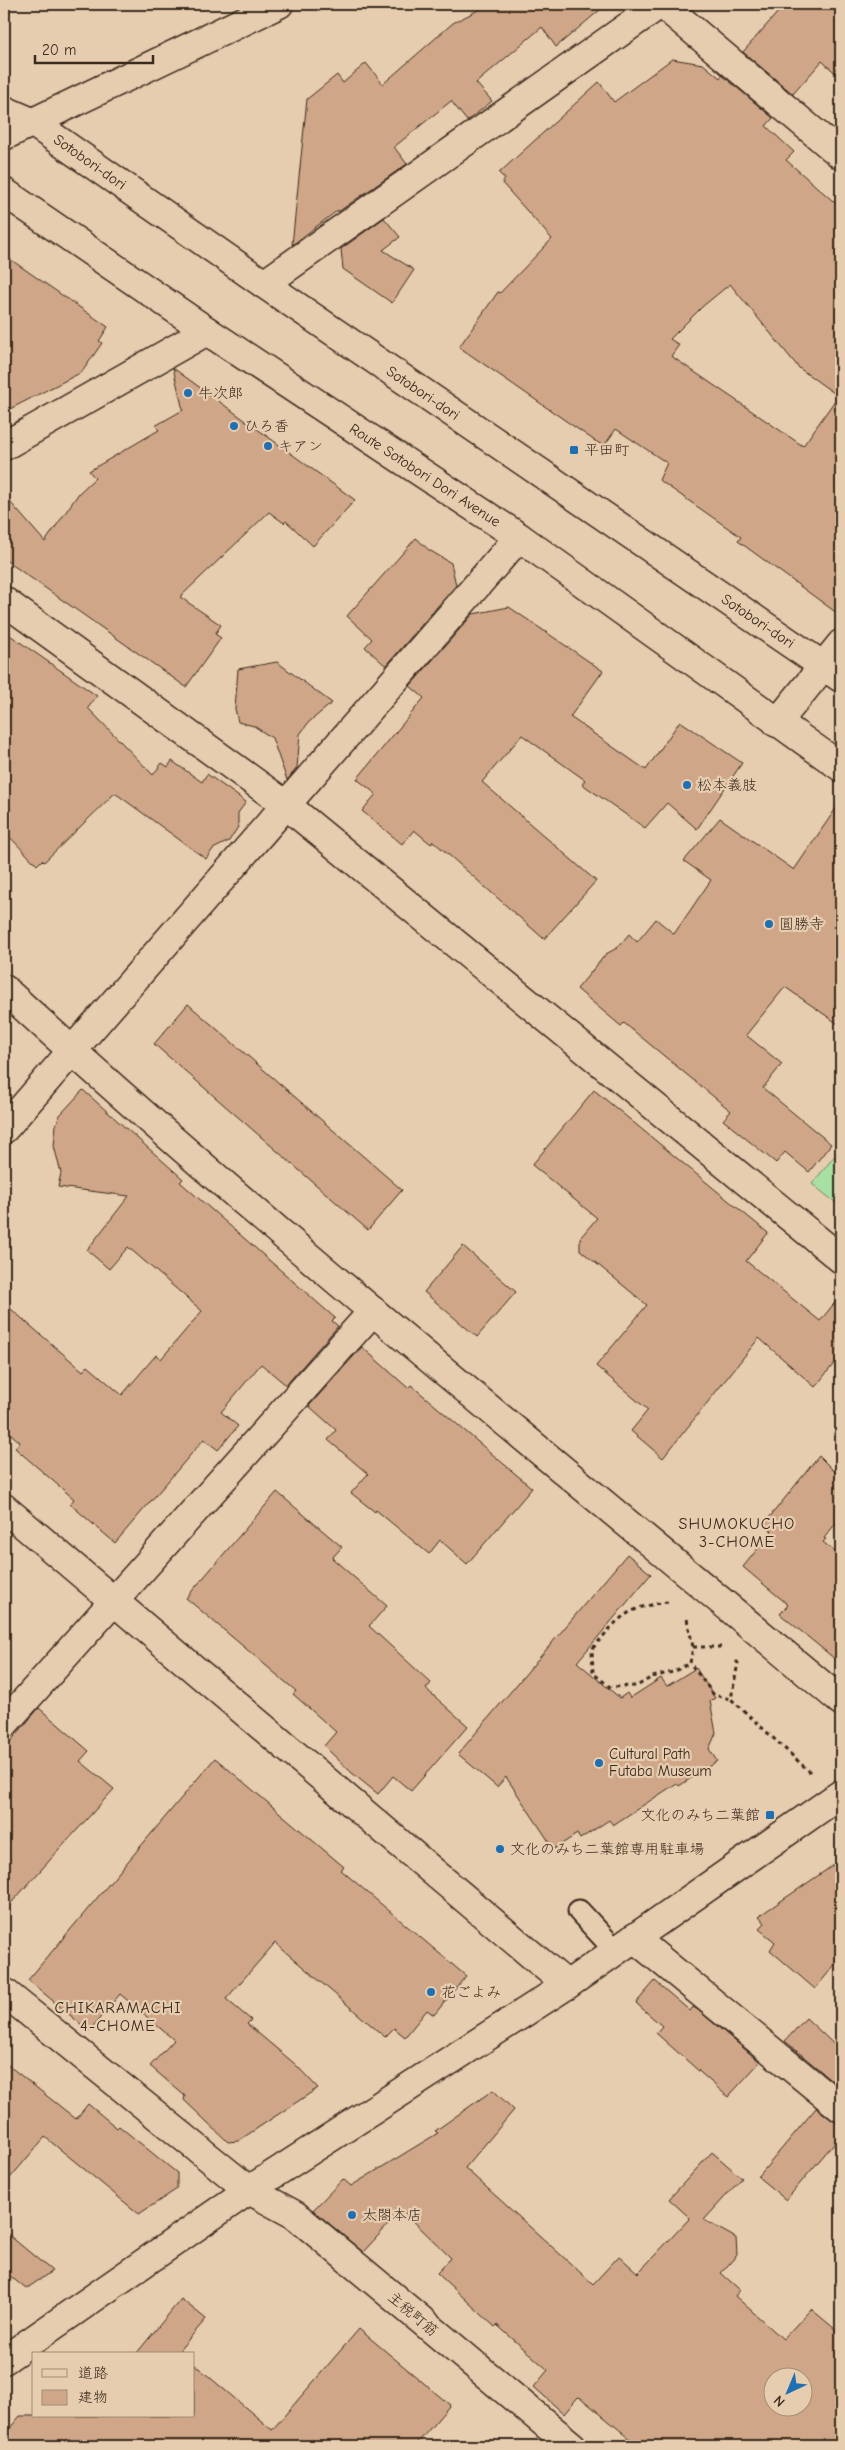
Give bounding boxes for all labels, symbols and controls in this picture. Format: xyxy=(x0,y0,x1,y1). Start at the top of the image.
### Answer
scale bar xyxy=(35,32,152,64)
text: 20 m xyxy=(42,41,76,59)
street label: Sotobori-dori xyxy=(50,130,130,194)
street label: Sotobori-dori xyxy=(383,362,463,424)
place label: 牛次郎 xyxy=(198,384,243,402)
marker: 牛次郎 xyxy=(182,387,194,399)
place label: ひろ香 xyxy=(244,417,289,435)
street label: Route Sotobori Dori Avenue xyxy=(346,419,504,531)
marker: ひろ香 xyxy=(228,420,240,432)
place label: キアン xyxy=(278,437,323,455)
marker: キアン xyxy=(262,440,274,452)
place label: 平田町 xyxy=(584,441,630,459)
marker: 平田町 xyxy=(568,444,580,456)
street label: Sotobori-dori xyxy=(718,590,798,652)
place label: 松本義肢 xyxy=(697,776,757,794)
marker: 松本義肢 xyxy=(681,779,693,791)
place label: 圓勝寺 xyxy=(779,915,824,933)
marker: 圓勝寺 xyxy=(763,918,775,930)
district label: SHUMOKUCHO 3-CHOME xyxy=(679,1515,795,1551)
place label: Cultural Path Futaba Museum xyxy=(609,1745,712,1780)
marker: Cultural Path Futaba Museum xyxy=(593,1757,605,1769)
place label: 文化のみち二葉館 xyxy=(641,1806,760,1824)
marker: 文化のみち二葉館 xyxy=(764,1809,776,1821)
place label: 文化のみち二葉館専用駐車場 xyxy=(510,1840,704,1858)
marker: 文化のみち二葉館専用駐車場 xyxy=(494,1843,506,1855)
place label: 花ごよみ xyxy=(441,1983,501,2001)
marker: 花ごよみ xyxy=(425,1986,437,1998)
district label: CHIKARAMACHI 4-CHOME xyxy=(54,1999,182,2035)
place label: 太閤本店 xyxy=(362,2206,422,2224)
marker: 太閤本店 xyxy=(346,2209,358,2221)
street label: 主税町筋 xyxy=(384,2288,442,2340)
legend xyxy=(32,2352,195,2418)
text: 道路 xyxy=(78,2364,108,2382)
north arrow xyxy=(762,2368,812,2418)
text: 建物 xyxy=(78,2388,108,2406)
text: N xyxy=(770,2392,789,2410)

